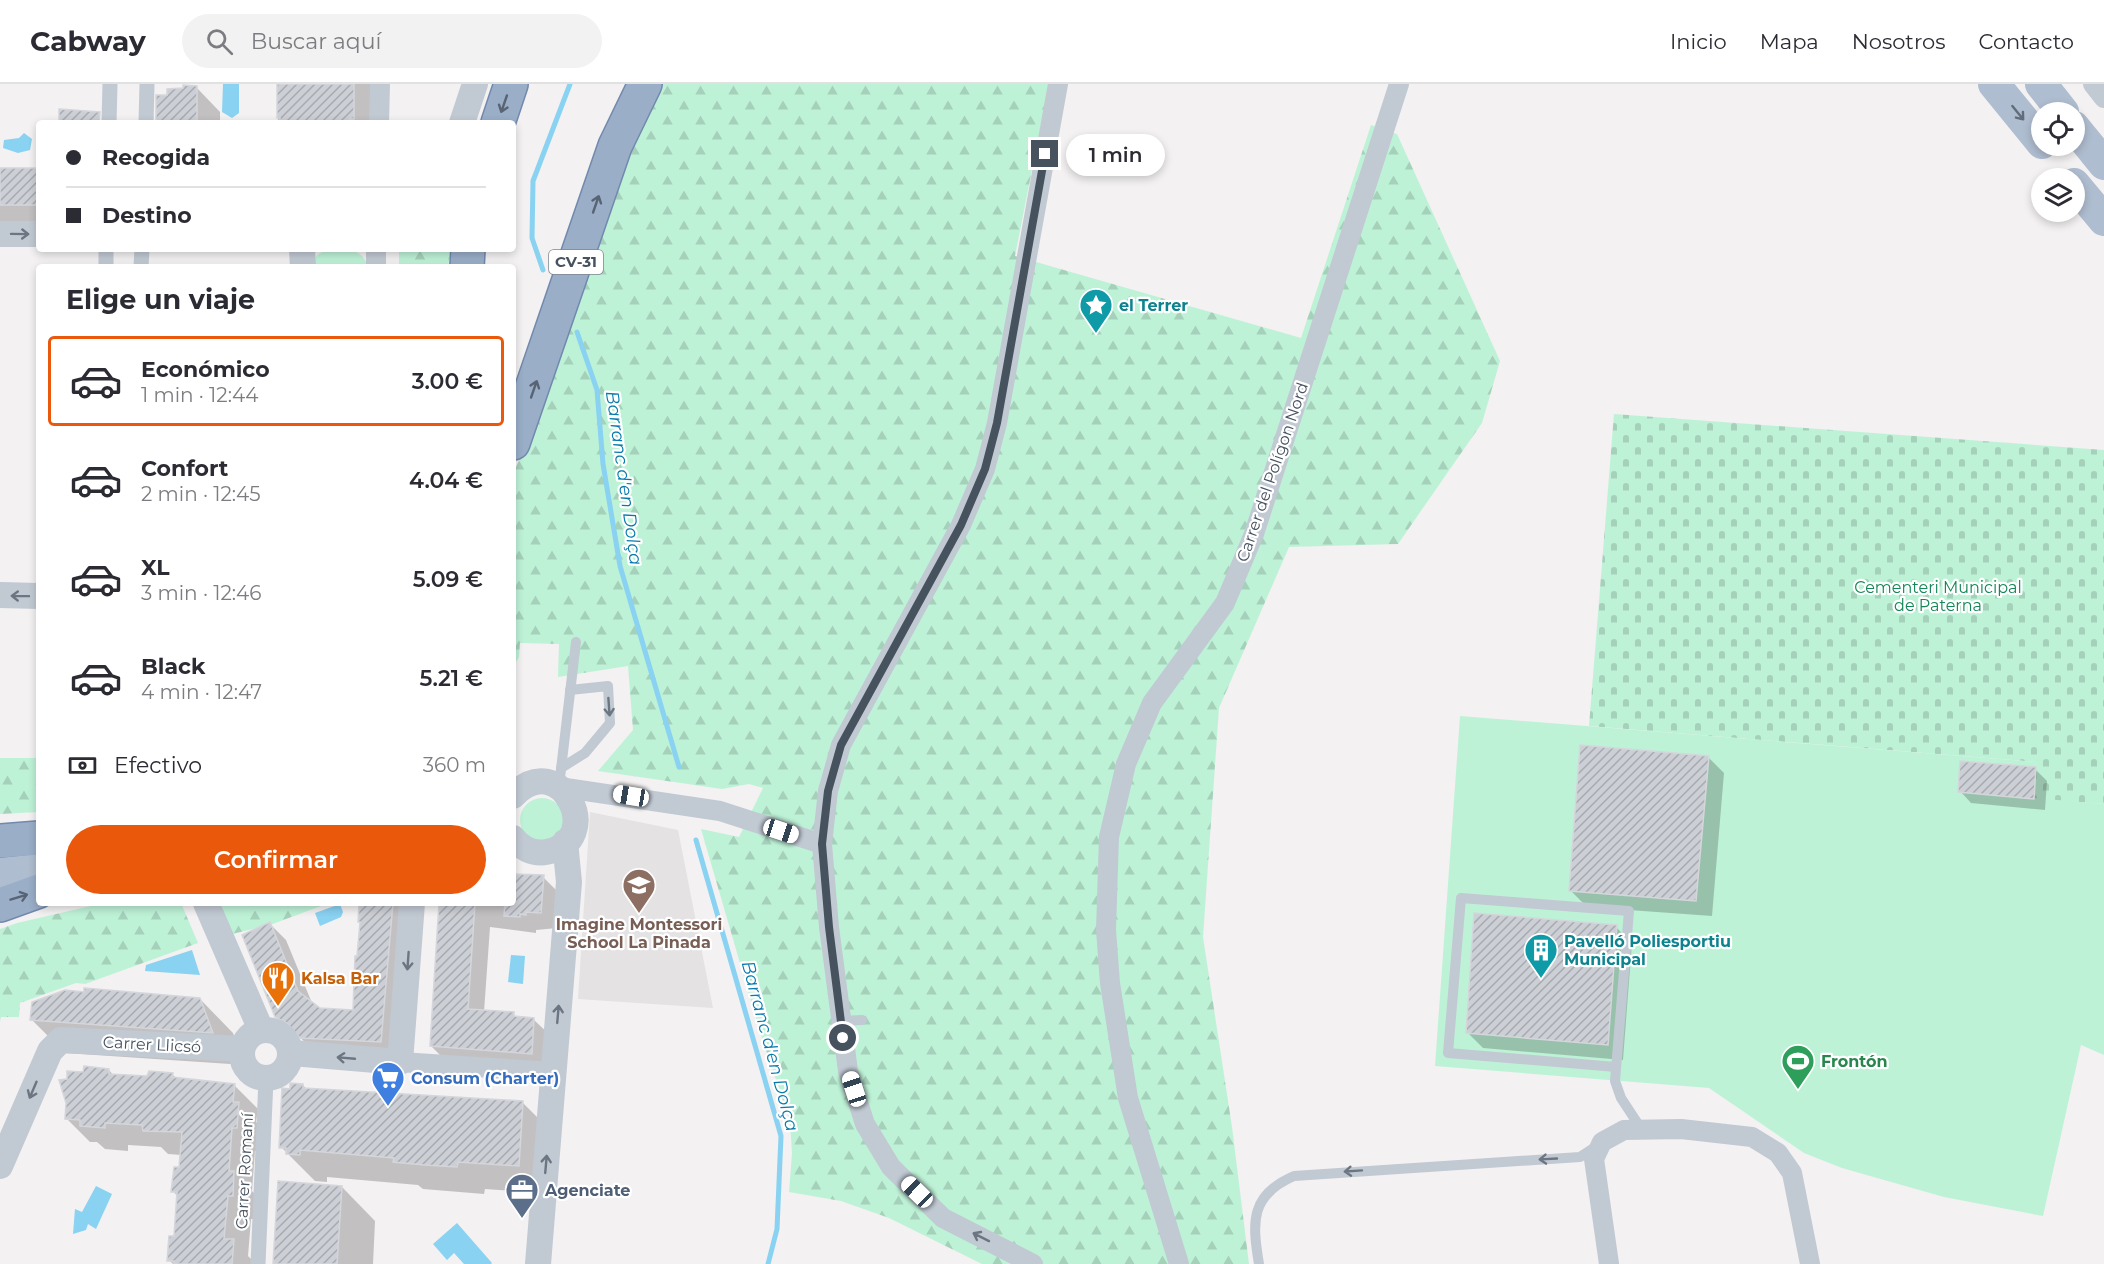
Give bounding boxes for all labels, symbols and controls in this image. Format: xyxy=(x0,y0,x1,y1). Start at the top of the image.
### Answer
search box xyxy=(182,14,602,68)
text: Cabway xyxy=(30,24,146,58)
icon: search xyxy=(203,25,236,58)
text: Buscar aquí xyxy=(251,28,381,55)
text: Inicio xyxy=(1670,29,1727,54)
text: Mapa xyxy=(1760,29,1819,54)
text: Nosotros xyxy=(1852,29,1945,54)
text: Contacto xyxy=(1978,29,2074,54)
one-way arrow xyxy=(498,94,509,113)
map controls xyxy=(2031,102,2085,222)
button: locate xyxy=(2031,102,2085,156)
one-way arrow xyxy=(2011,105,2024,121)
callout: 1 min xyxy=(1066,133,1165,175)
route end xyxy=(1031,140,1058,167)
text: 1 min xyxy=(1089,143,1142,167)
text: Recogida xyxy=(102,144,210,171)
button: layers xyxy=(2031,168,2085,222)
one-way arrow xyxy=(591,195,602,214)
text: Destino xyxy=(102,202,192,229)
one-way arrow xyxy=(9,228,29,240)
road number: CV-31 xyxy=(549,250,603,274)
text: Elige un viaje xyxy=(66,283,255,316)
place icon: el Terrer xyxy=(1078,287,1114,334)
place label: el Terrer xyxy=(1119,296,1188,315)
icon: car xyxy=(69,354,123,408)
text: Económico xyxy=(141,356,270,383)
text: 3.00 € xyxy=(412,368,483,395)
one-way arrow xyxy=(529,380,540,399)
street label: Carrer del Polígon Nord xyxy=(1233,380,1312,564)
text: 1 min · 12:44 xyxy=(141,383,258,407)
water label: Barranc d'en Dolça xyxy=(601,389,647,567)
icon: car xyxy=(69,453,123,507)
text: Confort xyxy=(141,455,228,482)
text: 4.04 € xyxy=(409,467,483,494)
text: 2 min · 12:45 xyxy=(141,482,261,506)
icon: car xyxy=(69,552,123,606)
text: XL xyxy=(141,554,170,581)
text: 5.09 € xyxy=(413,566,483,593)
park label: Cementeri Municipal de Paterna xyxy=(1854,578,2022,615)
text: 3 min · 12:46 xyxy=(141,581,261,605)
one-way arrow xyxy=(10,590,30,601)
icon: car xyxy=(69,651,123,705)
text: Black xyxy=(141,653,205,680)
text: 5.21 € xyxy=(420,665,483,692)
text: 4 min · 12:47 xyxy=(141,680,262,704)
one-way arrow xyxy=(604,697,615,717)
icon: cash xyxy=(66,749,99,782)
text: Efectivo xyxy=(114,752,202,779)
text: 360 m xyxy=(423,753,486,777)
car xyxy=(612,784,650,808)
car xyxy=(761,817,801,845)
button: Confirmar xyxy=(66,825,486,894)
school or university icon: Imagine Montessori School La Pinada xyxy=(621,867,657,914)
one-way arrow xyxy=(9,891,28,902)
place label: Imagine Montessori School La Pinada xyxy=(556,915,722,952)
building icon: Pavelló Poliesportiu Municipal xyxy=(1523,932,1559,979)
place label: Pavelló Poliesportiu Municipal xyxy=(1564,932,1731,969)
one-way arrow xyxy=(402,951,413,971)
water label: Barranc d'en Dolça xyxy=(737,958,803,1134)
restaurant icon: Kalsa Bar xyxy=(260,960,296,1007)
place label: Kalsa Bar xyxy=(301,969,379,988)
one-way arrow xyxy=(553,1004,564,1024)
route start xyxy=(829,1024,856,1051)
street label: Carrer Llicsó xyxy=(102,1032,202,1057)
sports icon: Frontón xyxy=(1780,1043,1816,1090)
one-way arrow xyxy=(337,1052,356,1063)
place label: Frontón xyxy=(1821,1052,1888,1071)
supermarket icon: Consum (Charter) xyxy=(370,1060,406,1107)
place label: Consum (Charter) xyxy=(411,1069,559,1088)
car xyxy=(840,1069,868,1109)
one-way arrow xyxy=(27,1080,38,1098)
street label: Carrer Romaní xyxy=(232,1112,257,1230)
one-way arrow xyxy=(1538,1153,1558,1164)
one-way arrow xyxy=(541,1154,552,1174)
one-way arrow xyxy=(1344,1166,1364,1177)
office icon: Agenciate xyxy=(504,1172,540,1219)
car xyxy=(898,1173,936,1211)
place label: Agenciate xyxy=(544,1181,630,1200)
one-way arrow xyxy=(972,1231,990,1242)

